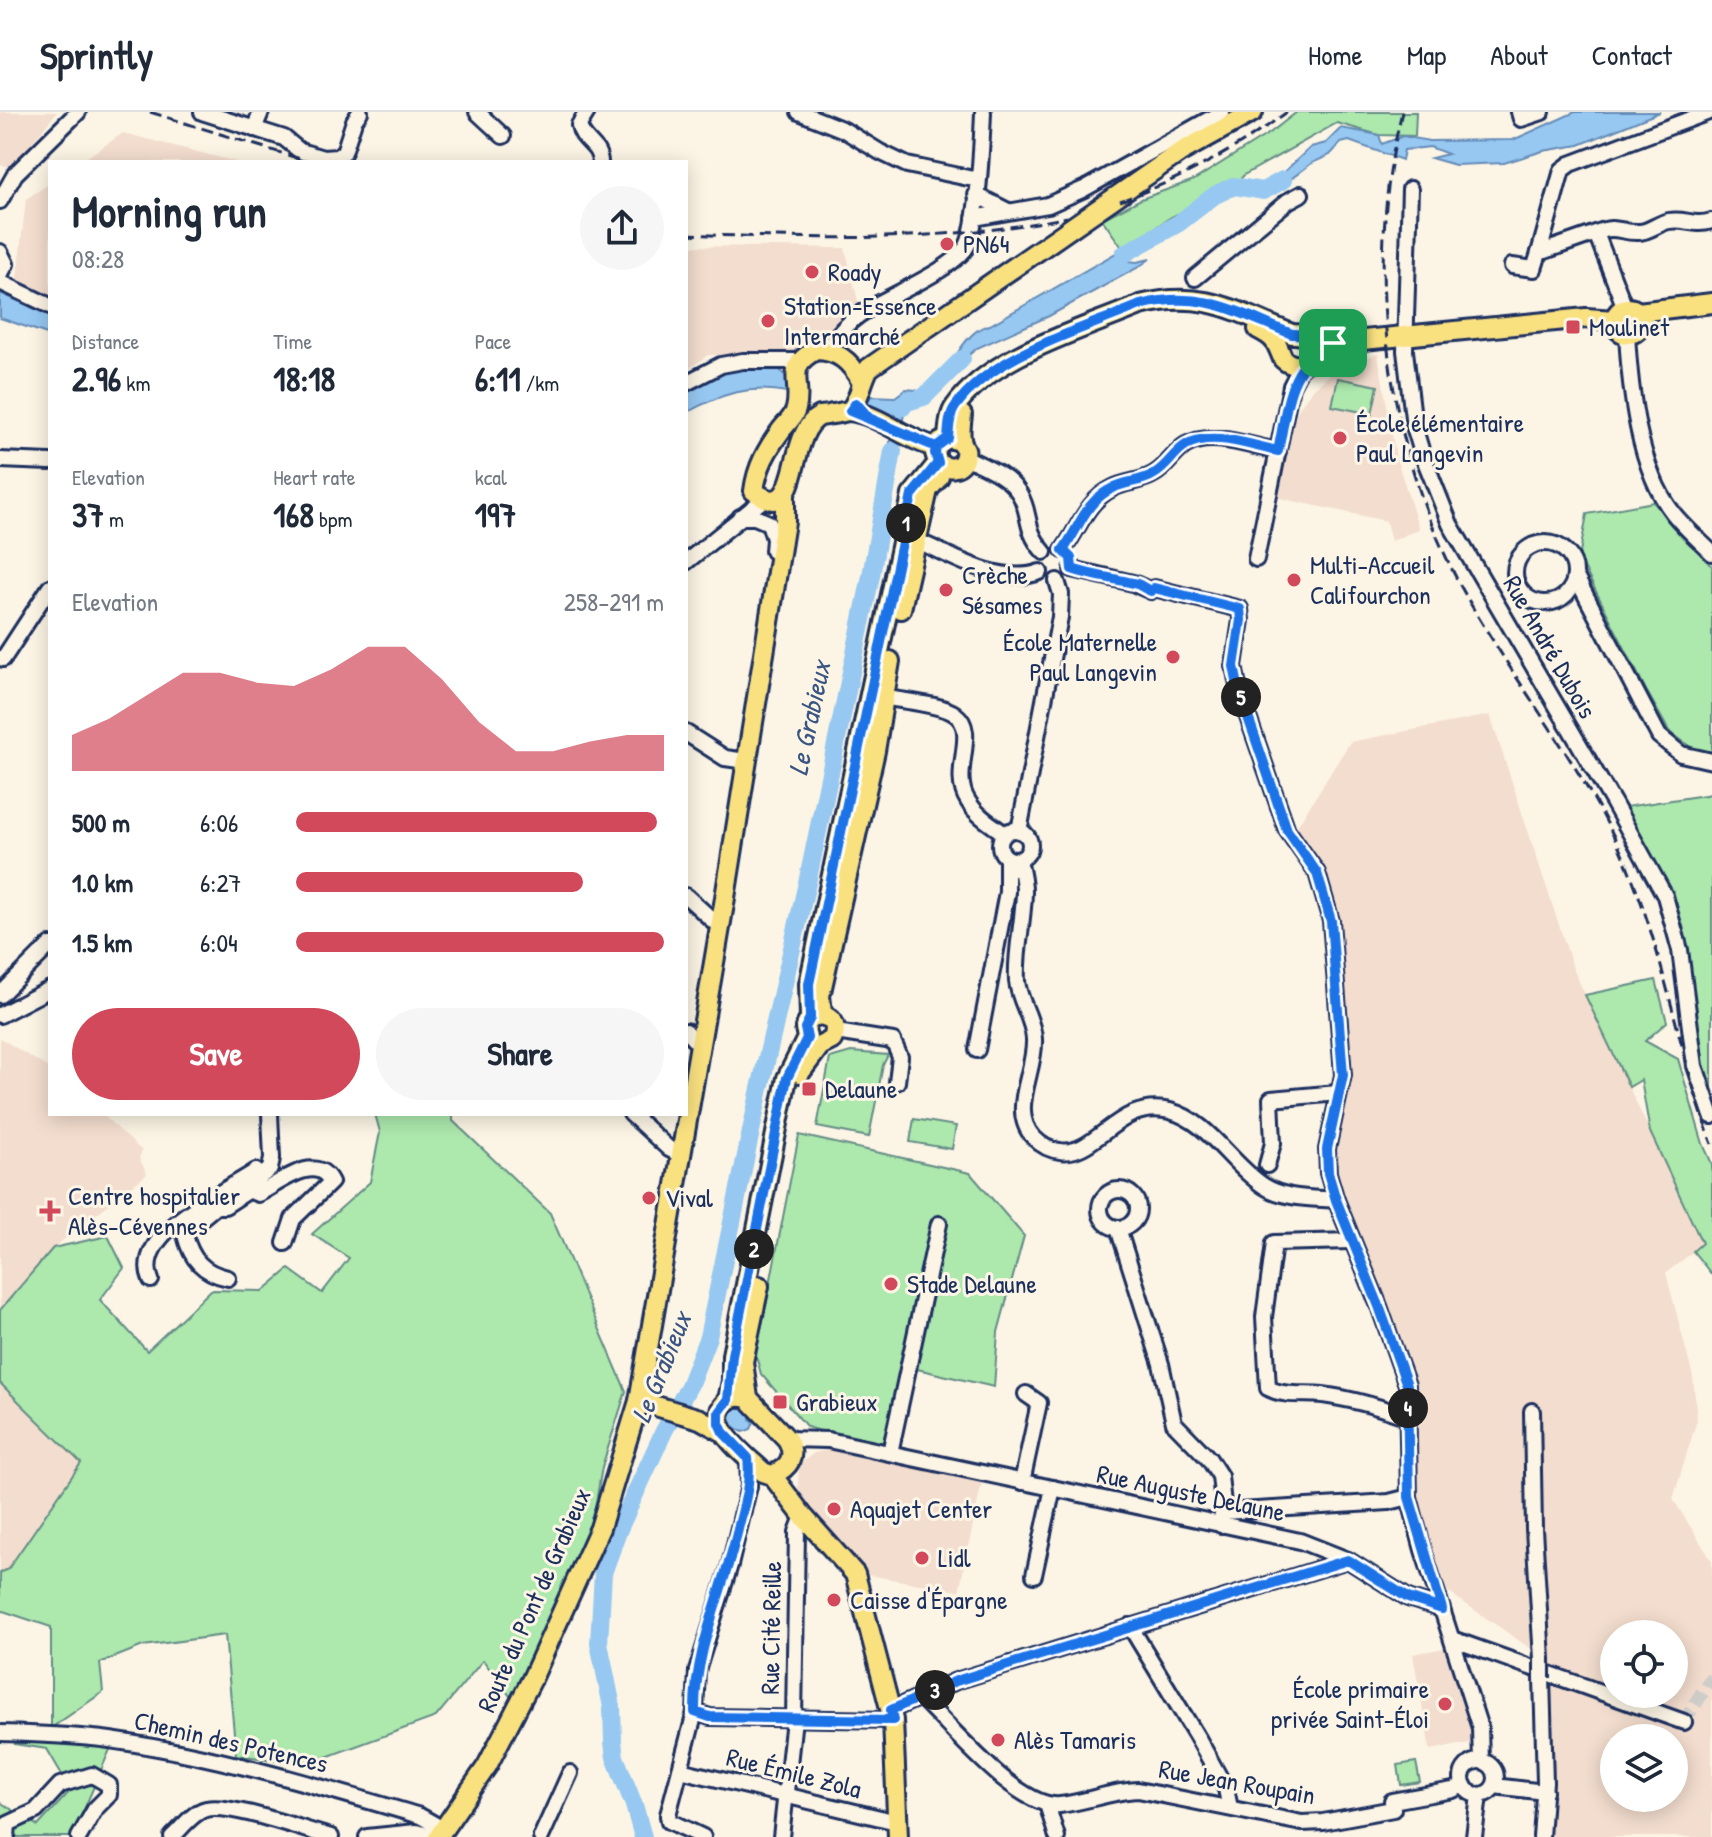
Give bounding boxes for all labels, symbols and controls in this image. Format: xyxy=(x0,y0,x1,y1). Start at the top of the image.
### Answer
text: Sprintly xyxy=(40,29,153,81)
text: Home xyxy=(1308,36,1363,74)
text: Map xyxy=(1407,36,1446,74)
text: About xyxy=(1490,36,1548,74)
text: Contact xyxy=(1592,36,1672,74)
text: Morning run xyxy=(72,181,267,241)
button: share xyxy=(580,186,664,270)
place label: PN64 xyxy=(963,226,1009,261)
marker: PN64 xyxy=(938,235,956,253)
text: 08:28 xyxy=(72,241,124,276)
place label: Roady xyxy=(828,254,882,289)
marker: Roady xyxy=(803,263,821,281)
place label: Station-Essence Intermarché xyxy=(784,288,937,353)
pin xyxy=(1299,309,1367,377)
place label: Moulinet xyxy=(1589,309,1670,344)
marker: Station-Essence Intermarché xyxy=(759,312,777,330)
marker: Moulinet xyxy=(1564,318,1582,336)
icon: arrive xyxy=(1311,321,1355,365)
text: Distance xyxy=(72,326,139,356)
text: Time xyxy=(273,326,312,356)
text: Pace xyxy=(475,326,511,356)
text: 2.96 xyxy=(72,356,121,402)
text: 18:18 xyxy=(273,356,335,402)
text: 6:11 xyxy=(475,356,521,402)
text: km xyxy=(121,368,150,398)
text: /km xyxy=(521,368,559,398)
place label: École élémentaire Paul Langevin xyxy=(1356,405,1524,470)
marker: École élémentaire Paul Langevin xyxy=(1331,429,1349,447)
text: Elevation xyxy=(72,462,145,492)
text: Heart rate xyxy=(273,462,356,492)
text: kcal xyxy=(475,462,507,492)
text: 37 xyxy=(72,492,104,538)
text: 168 xyxy=(273,492,314,538)
text: 197 xyxy=(475,492,516,538)
pin: 1 xyxy=(886,503,926,543)
text: m xyxy=(104,504,124,534)
text: bpm xyxy=(314,504,352,534)
text: 1 xyxy=(902,508,910,538)
place label: Multi-Accueil Califourchon xyxy=(1310,547,1434,612)
place label: Crèche Sésames xyxy=(962,557,1043,622)
street label: Rue André Dubois xyxy=(1495,569,1605,724)
marker: Multi-Accueil Califourchon xyxy=(1285,571,1303,589)
marker: Crèche Sésames xyxy=(937,581,955,599)
text: Elevation xyxy=(72,584,158,619)
text: 258–291 m xyxy=(564,584,664,619)
place label: École Maternelle Paul Langevin xyxy=(1003,624,1157,689)
marker: École Maternelle Paul Langevin xyxy=(1164,648,1182,666)
water label: Le Grabieux xyxy=(778,655,840,779)
pin: 5 xyxy=(1221,677,1261,717)
text: 5 xyxy=(1236,682,1246,712)
text: 500 m xyxy=(72,805,130,840)
text: 6:06 xyxy=(200,805,238,840)
text: 1.0 km xyxy=(72,865,133,900)
text: 6:27 xyxy=(200,865,241,900)
text: 1.5 km xyxy=(72,925,132,960)
text: 6:04 xyxy=(200,925,238,960)
button: Save xyxy=(72,1008,360,1100)
button: Share xyxy=(376,1008,664,1100)
place label: Delaune xyxy=(825,1071,897,1106)
marker: Delaune xyxy=(800,1080,818,1098)
place label: Centre hospitalier Alès-Cévennes xyxy=(68,1178,240,1243)
place label: Vival xyxy=(665,1180,713,1215)
marker: Vival xyxy=(640,1189,658,1207)
marker: Centre hospitalier Alès-Cévennes xyxy=(39,1200,61,1222)
pin: 2 xyxy=(734,1229,774,1269)
text: 2 xyxy=(749,1234,759,1264)
place label: Stade Delaune xyxy=(907,1266,1037,1301)
marker: Stade Delaune xyxy=(882,1275,900,1293)
water label: Le Grabieux xyxy=(622,1304,701,1428)
place label: Grabieux xyxy=(796,1384,878,1419)
pin: 4 xyxy=(1388,1388,1428,1428)
marker: Grabieux xyxy=(771,1393,789,1411)
text: 4 xyxy=(1404,1393,1412,1423)
street label: Rue Auguste Delaune xyxy=(1094,1456,1288,1530)
street label: Route du Pont de Grabieux xyxy=(468,1482,599,1718)
place label: Aquajet Center xyxy=(850,1491,992,1526)
marker: Aquajet Center xyxy=(825,1500,843,1518)
place label: Lidl xyxy=(938,1540,971,1575)
marker: Lidl xyxy=(913,1549,931,1567)
street label: Rue Cité Reille xyxy=(752,1561,789,1695)
place label: Caisse d'Épargne xyxy=(850,1582,1008,1617)
marker: Caisse d'Épargne xyxy=(825,1591,843,1609)
map controls xyxy=(1600,1620,1688,1812)
button: locate xyxy=(1600,1620,1688,1708)
pin: 3 xyxy=(915,1670,955,1710)
place label: École primaire privée Saint-Éloi xyxy=(1271,1671,1429,1736)
text: 3 xyxy=(930,1675,940,1705)
marker: École primaire privée Saint-Éloi xyxy=(1436,1695,1454,1713)
street label: Chemin des Potences xyxy=(131,1702,331,1781)
place label: Alès Tamaris xyxy=(1014,1722,1136,1757)
button: layers xyxy=(1600,1724,1688,1812)
marker: Alès Tamaris xyxy=(989,1731,1007,1749)
street label: Rue Émile Zola xyxy=(723,1739,865,1806)
street label: Rue Jean Roupain xyxy=(1156,1751,1318,1812)

